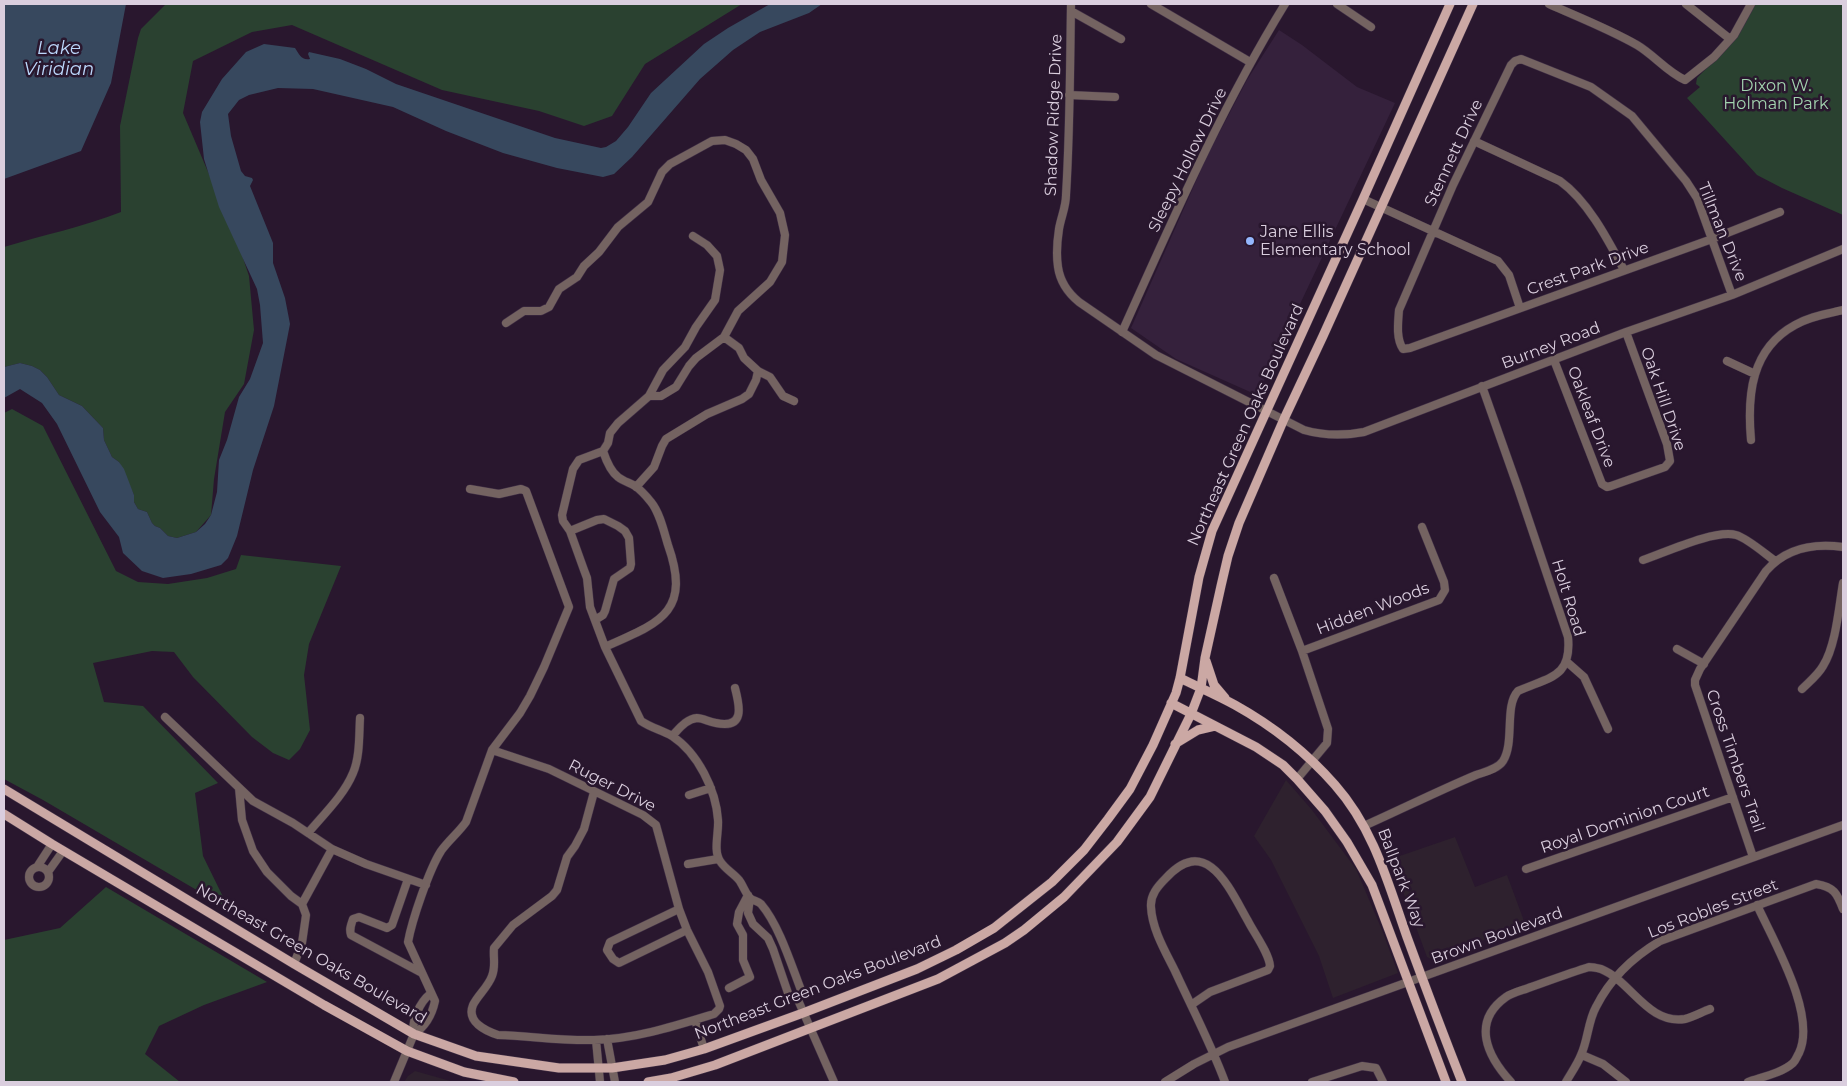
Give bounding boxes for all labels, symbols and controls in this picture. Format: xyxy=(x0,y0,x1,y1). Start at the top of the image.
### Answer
street label: Shadow Ridge Drive xyxy=(1042,33,1066,197)
water label: Lake Viridian xyxy=(24,38,94,80)
park label: Dixon W. Holman Park xyxy=(1723,76,1829,114)
street label: Sleepy Hollow Drive xyxy=(1145,85,1231,235)
street label: Stennett Drive xyxy=(1421,96,1487,210)
street label: Tillman Drive xyxy=(1693,180,1751,284)
place label: Jane Ellis Elementary School xyxy=(1260,222,1411,260)
marker: Jane Ellis Elementary School xyxy=(1244,235,1256,247)
street label: Crest Park Drive xyxy=(1524,238,1652,300)
street label: Northeast Green Oaks Boulevard xyxy=(1184,301,1308,549)
street label: Burney Road xyxy=(1499,318,1603,374)
street label: Oak Hill Drive xyxy=(1636,345,1690,453)
street label: Oakleaf Drive xyxy=(1563,364,1619,470)
street label: Holt Road xyxy=(1547,557,1589,639)
street label: Hidden Woods xyxy=(1314,579,1432,639)
street label: Cross Timbers Trail xyxy=(1702,687,1768,835)
street label: Ruger Drive xyxy=(565,756,659,816)
street label: Royal Dominion Court xyxy=(1538,782,1712,858)
street label: Ballpark Way xyxy=(1373,826,1429,930)
street label: Los Robles Street xyxy=(1645,875,1781,943)
street label: Northeast Green Oaks Boulevard xyxy=(192,880,430,1028)
street label: Brown Boulevard xyxy=(1429,903,1565,969)
street label: Northeast Green Oaks Boulevard xyxy=(692,932,944,1044)

